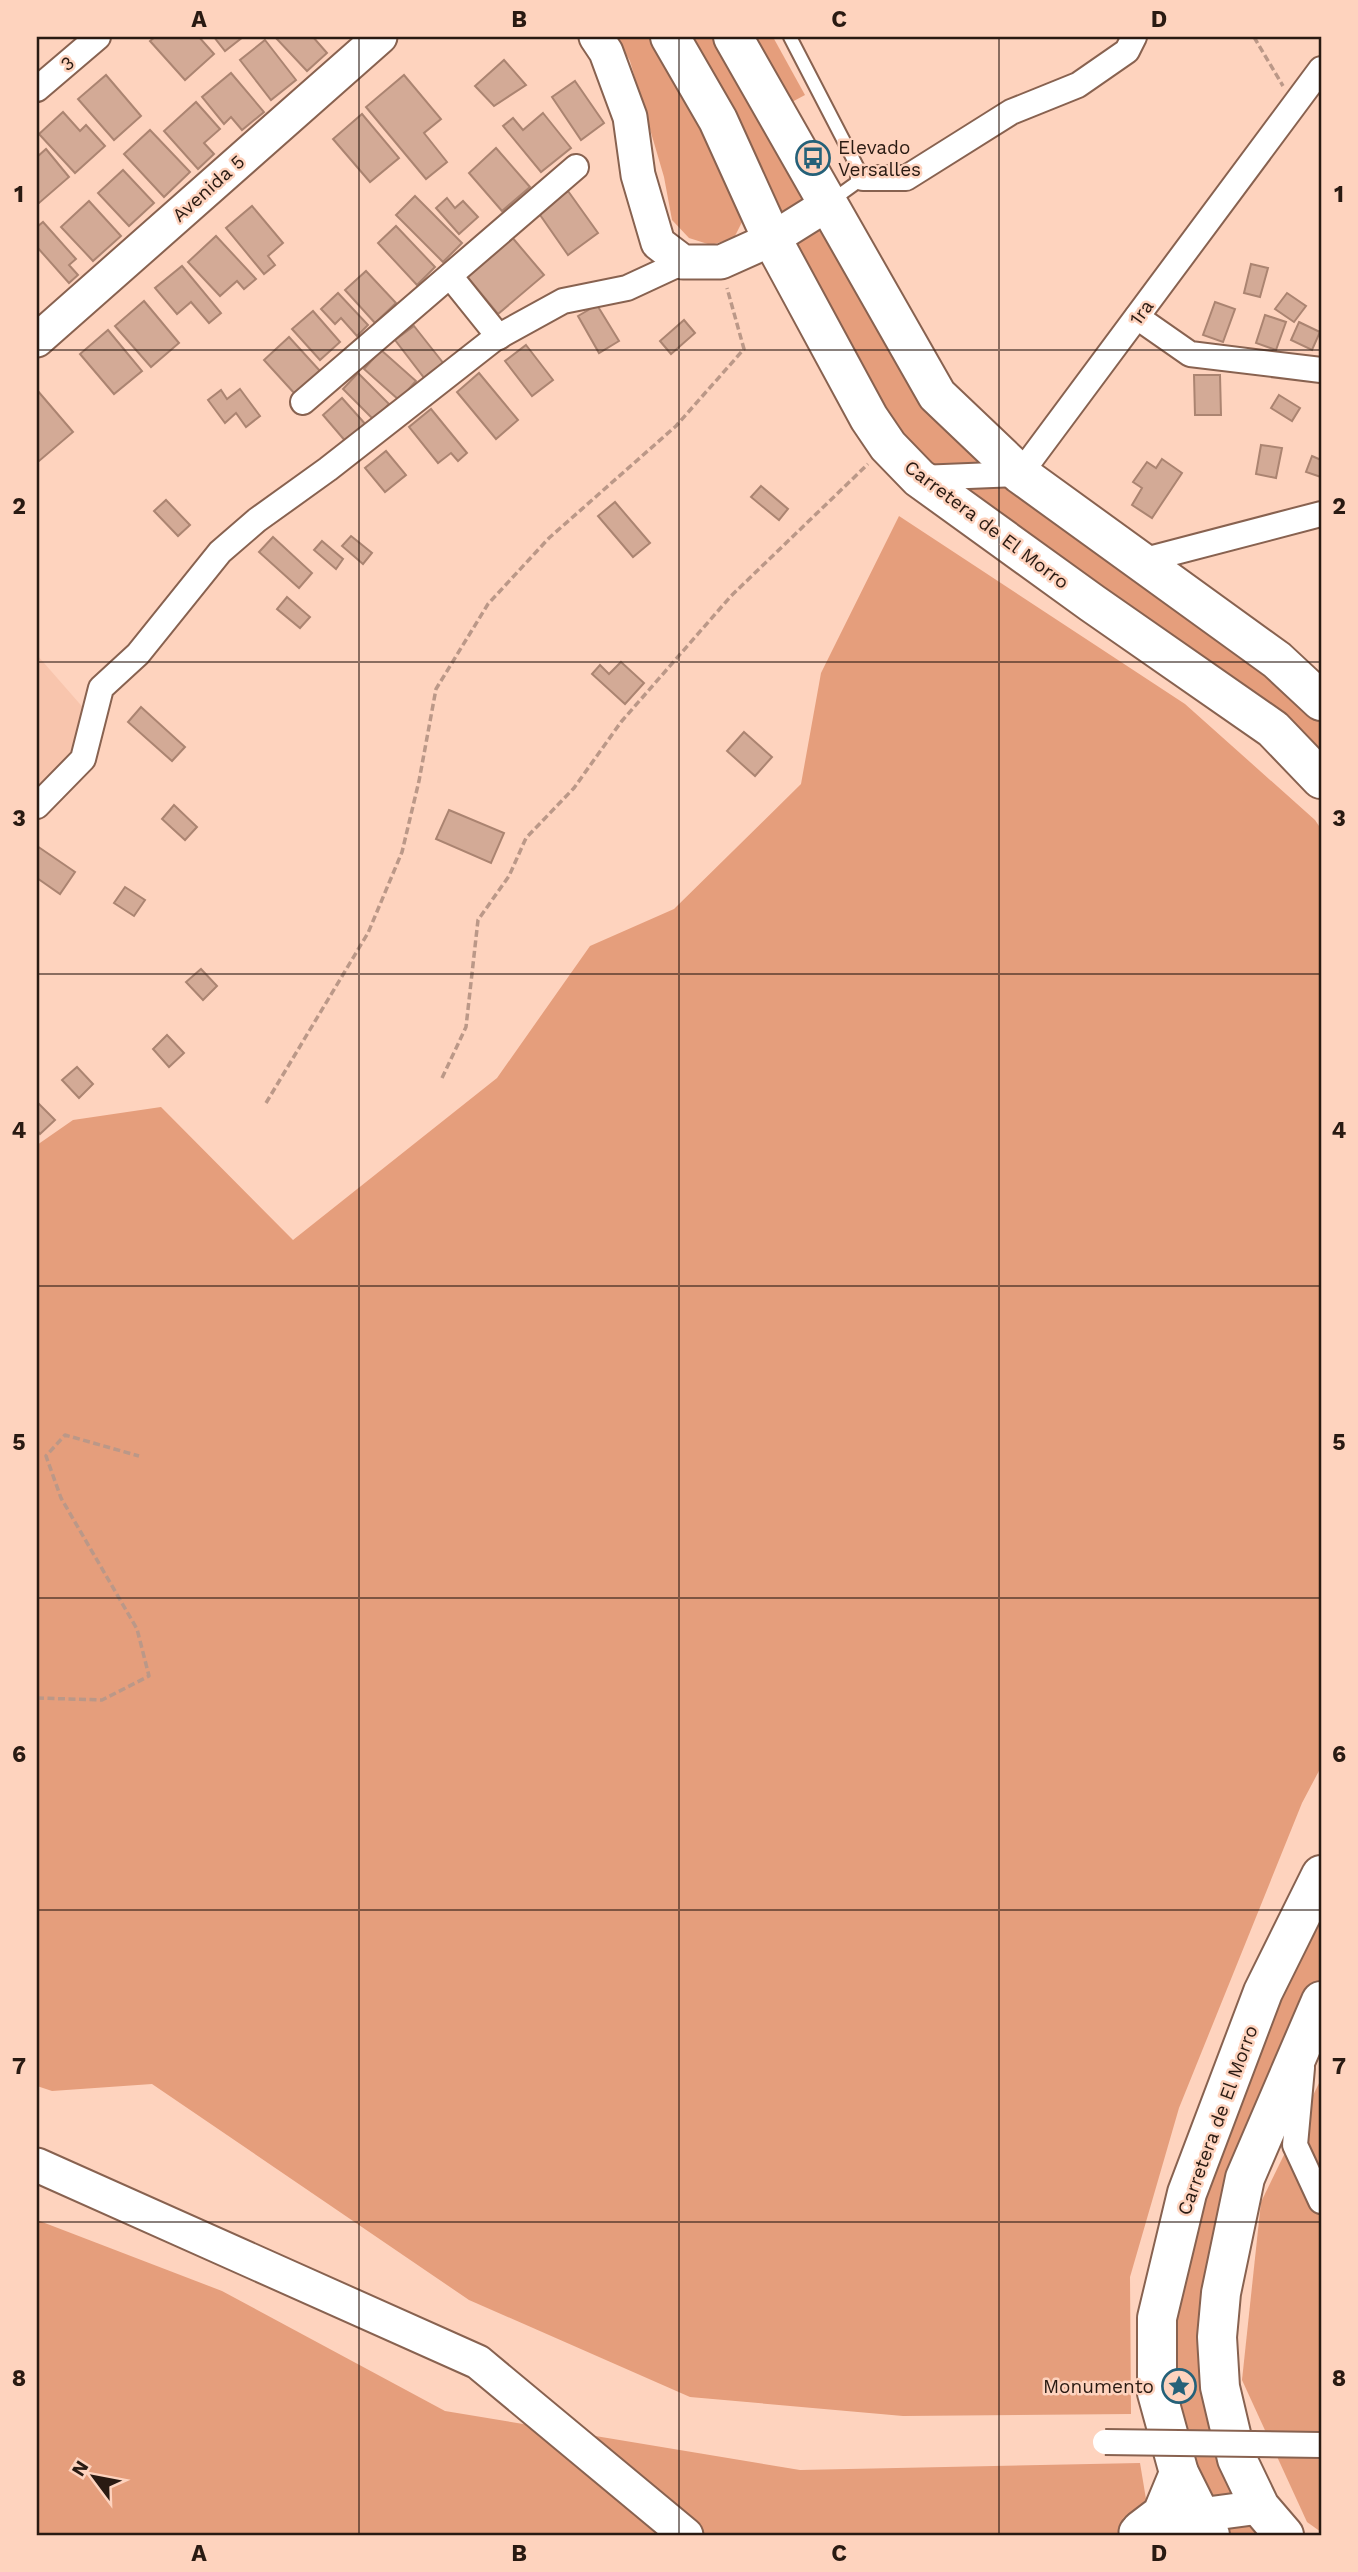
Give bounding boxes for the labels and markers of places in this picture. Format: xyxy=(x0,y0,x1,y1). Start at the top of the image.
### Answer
place label: Elevado Versalles xyxy=(838,136,921,181)
bus stop icon: Elevado Versalles xyxy=(794,139,832,177)
place icon: Monumento xyxy=(1160,2367,1198,2405)
place label: Monumento xyxy=(1043,2375,1154,2398)

